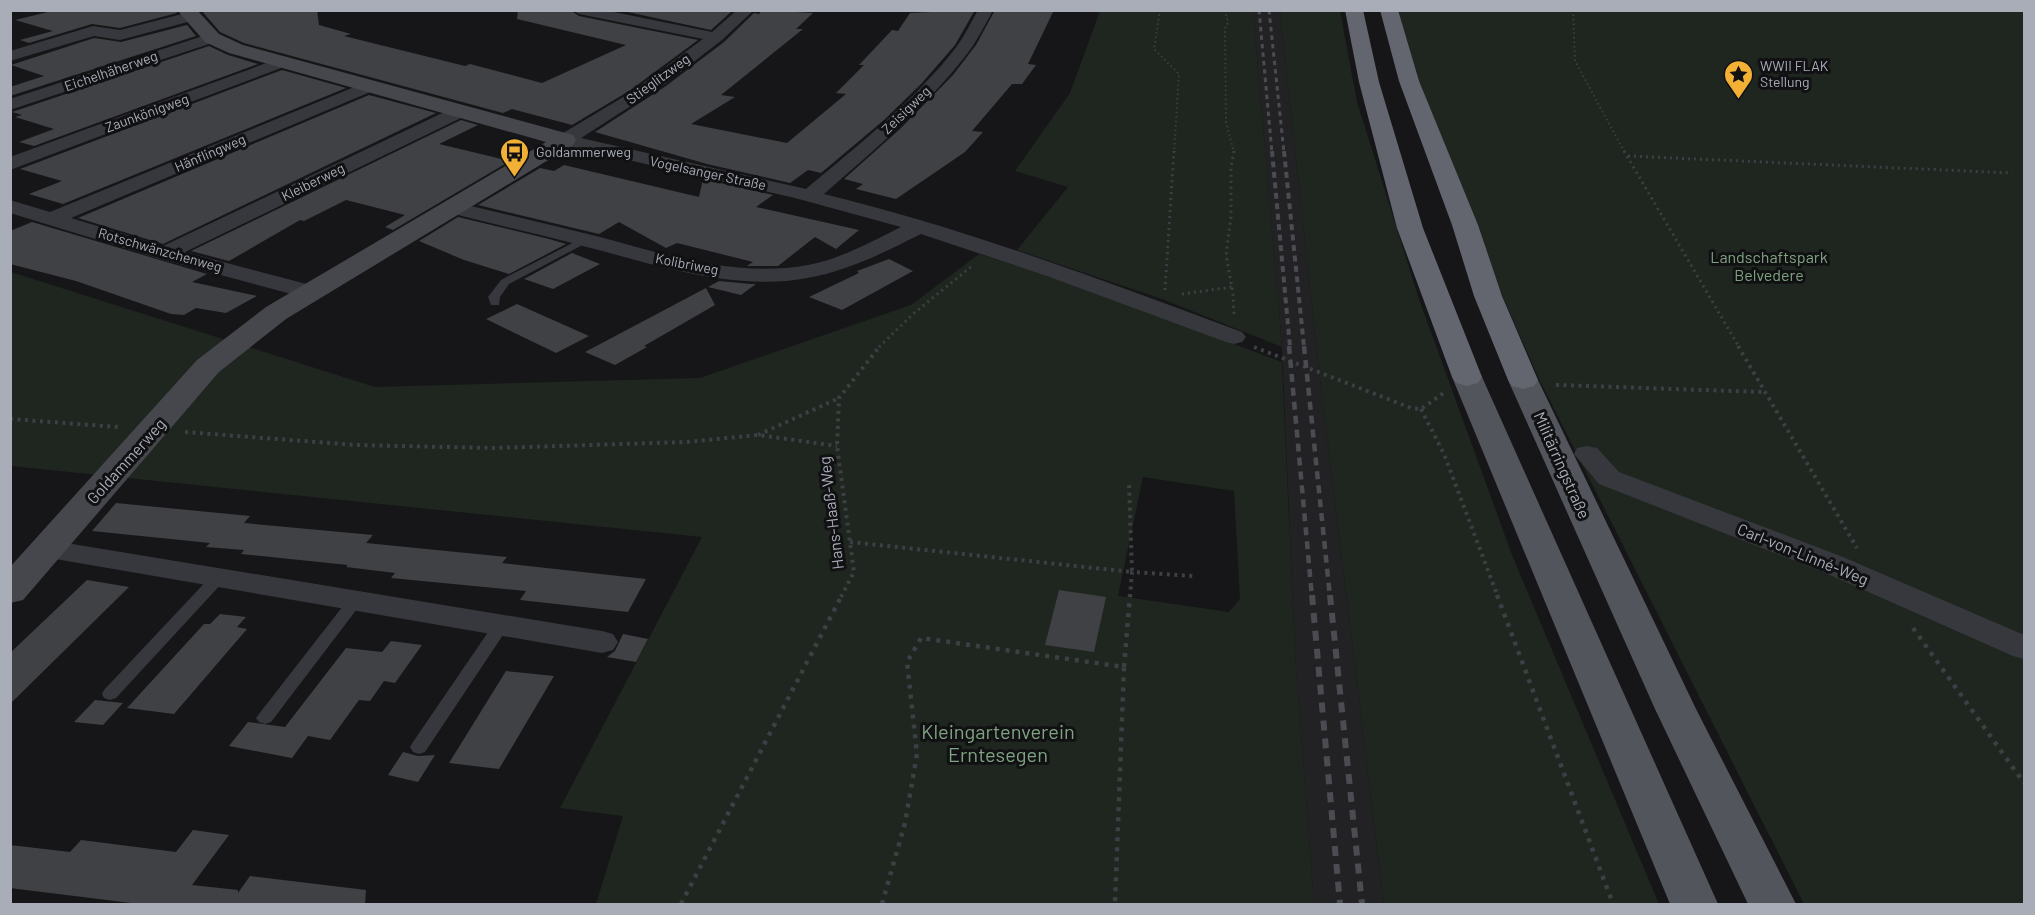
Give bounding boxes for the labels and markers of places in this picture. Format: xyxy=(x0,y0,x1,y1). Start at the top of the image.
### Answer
place label: WWII FLAK Stellung xyxy=(1760,57,1829,90)
place icon: WWII FLAK Stellung xyxy=(1723,58,1755,100)
bus stop icon: Goldammerweg xyxy=(499,136,531,178)
place label: Goldammerweg xyxy=(536,143,631,160)

